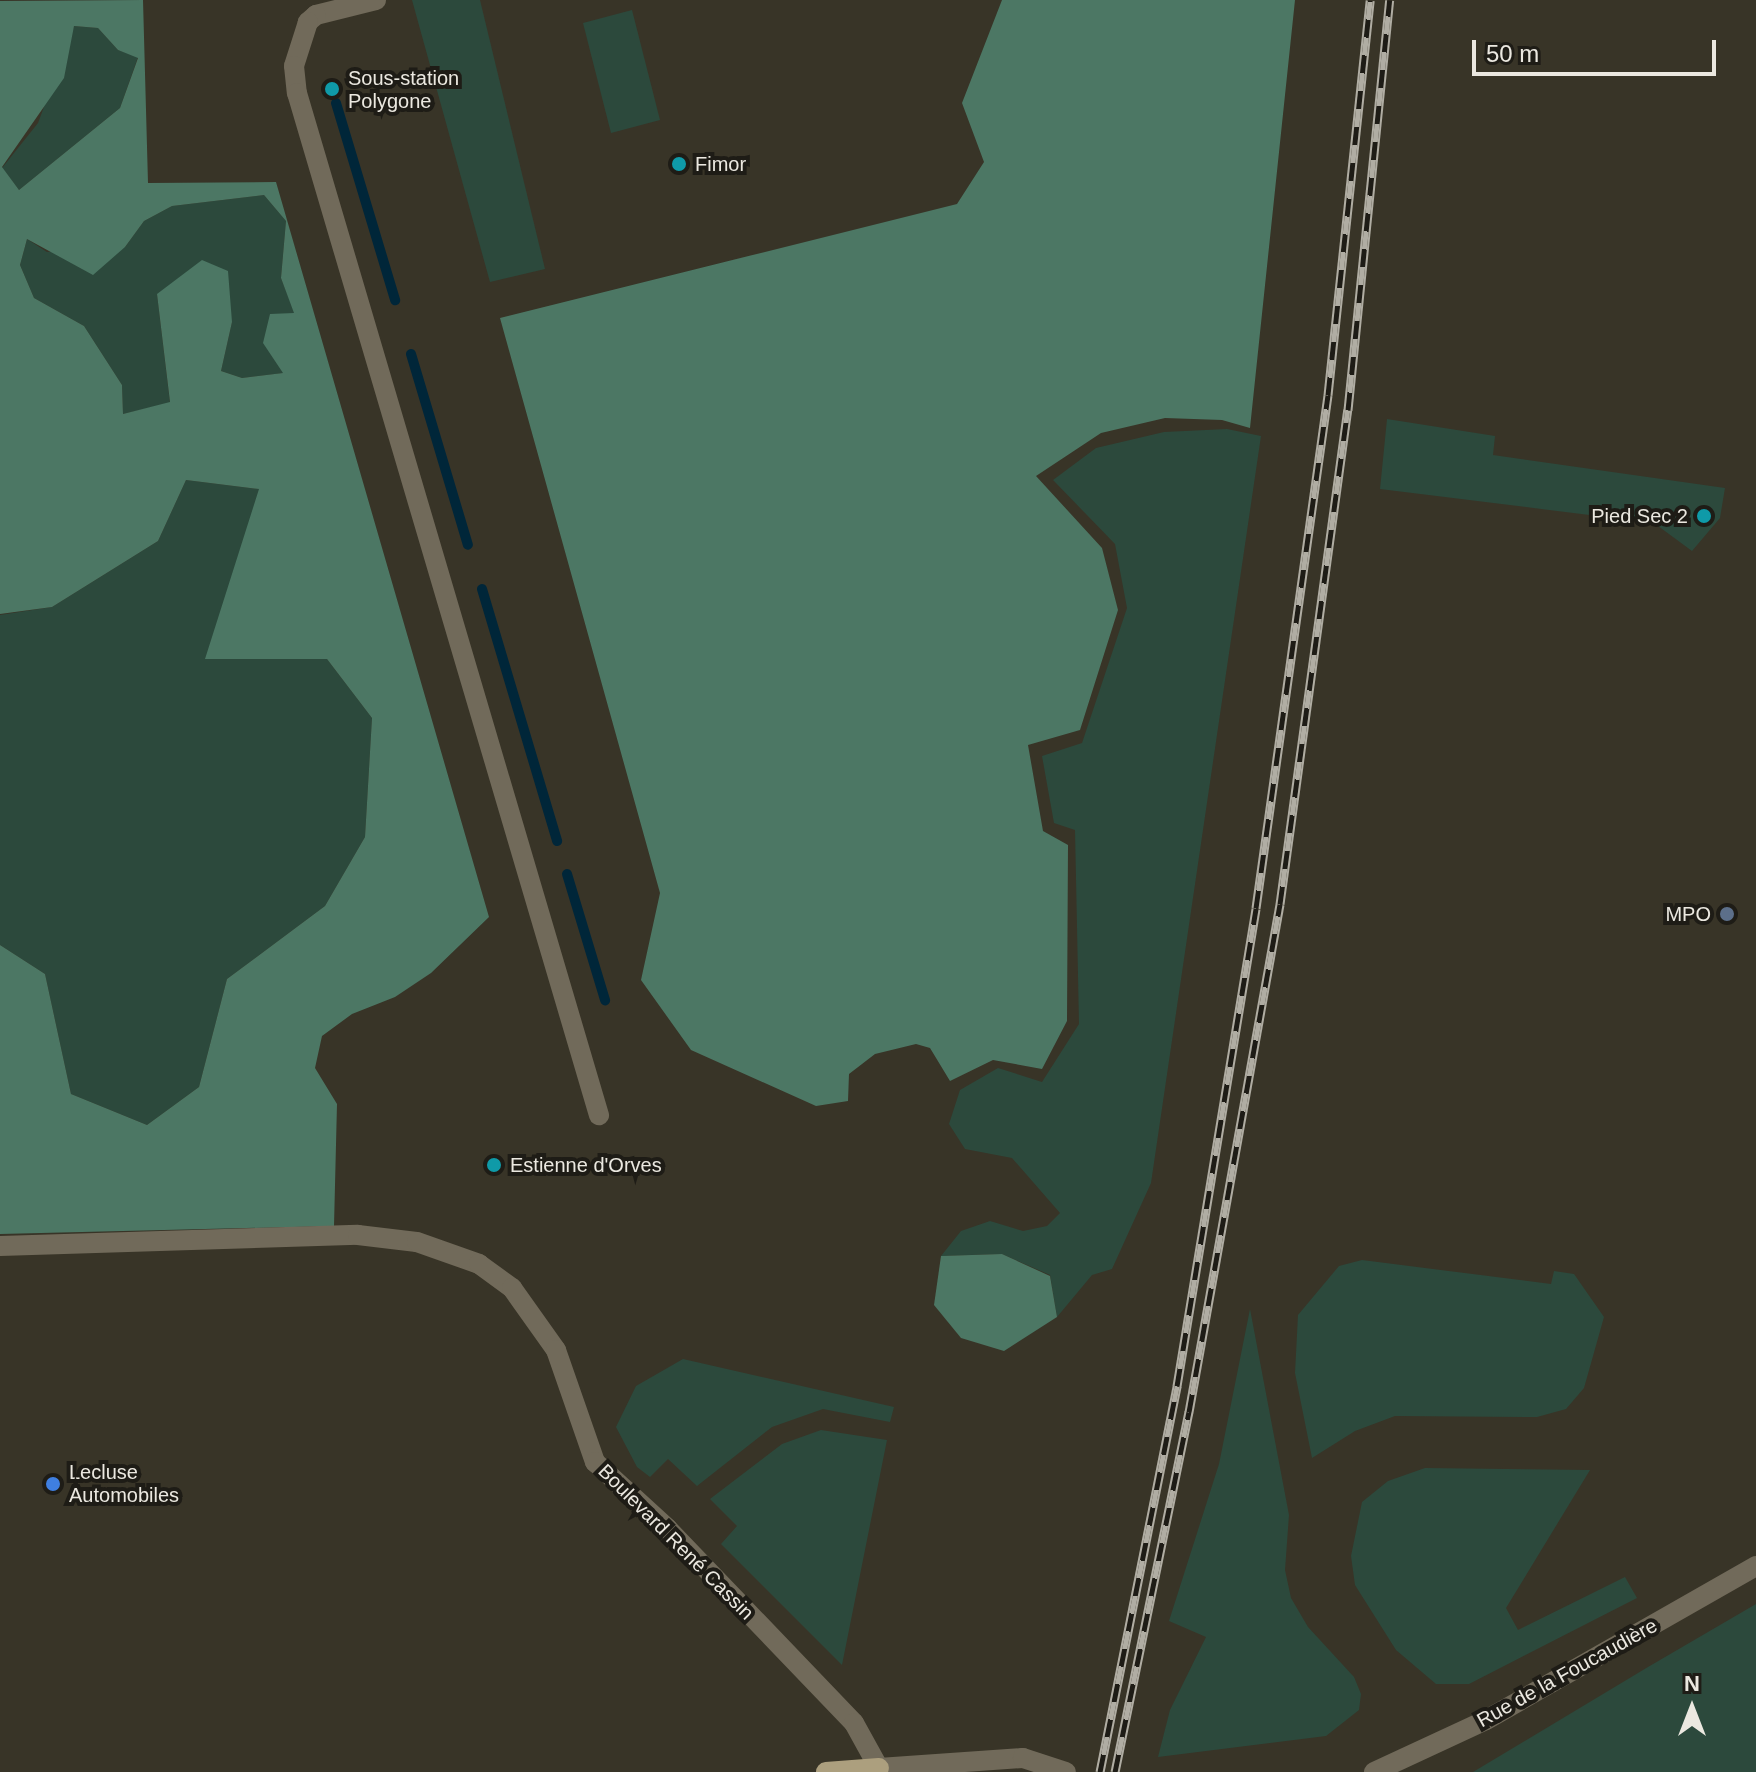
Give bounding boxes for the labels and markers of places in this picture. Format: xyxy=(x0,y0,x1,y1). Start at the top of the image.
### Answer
place label: Sous-station Polygone xyxy=(348,66,459,113)
marker: Sous-station Polygone xyxy=(323,80,341,98)
place label: Fimor xyxy=(695,152,746,176)
marker: Fimor xyxy=(670,155,688,173)
place label: Pied Sec 2 xyxy=(1591,504,1688,528)
marker: Pied Sec 2 xyxy=(1695,507,1713,525)
place label: MPO xyxy=(1665,902,1711,926)
marker: MPO xyxy=(1718,905,1736,923)
place label: Estienne d'Orves xyxy=(510,1153,662,1177)
marker: Estienne d'Orves xyxy=(485,1156,503,1174)
place label: Lecluse Automobiles xyxy=(69,1460,179,1507)
marker: Lecluse Automobiles xyxy=(44,1475,62,1493)

